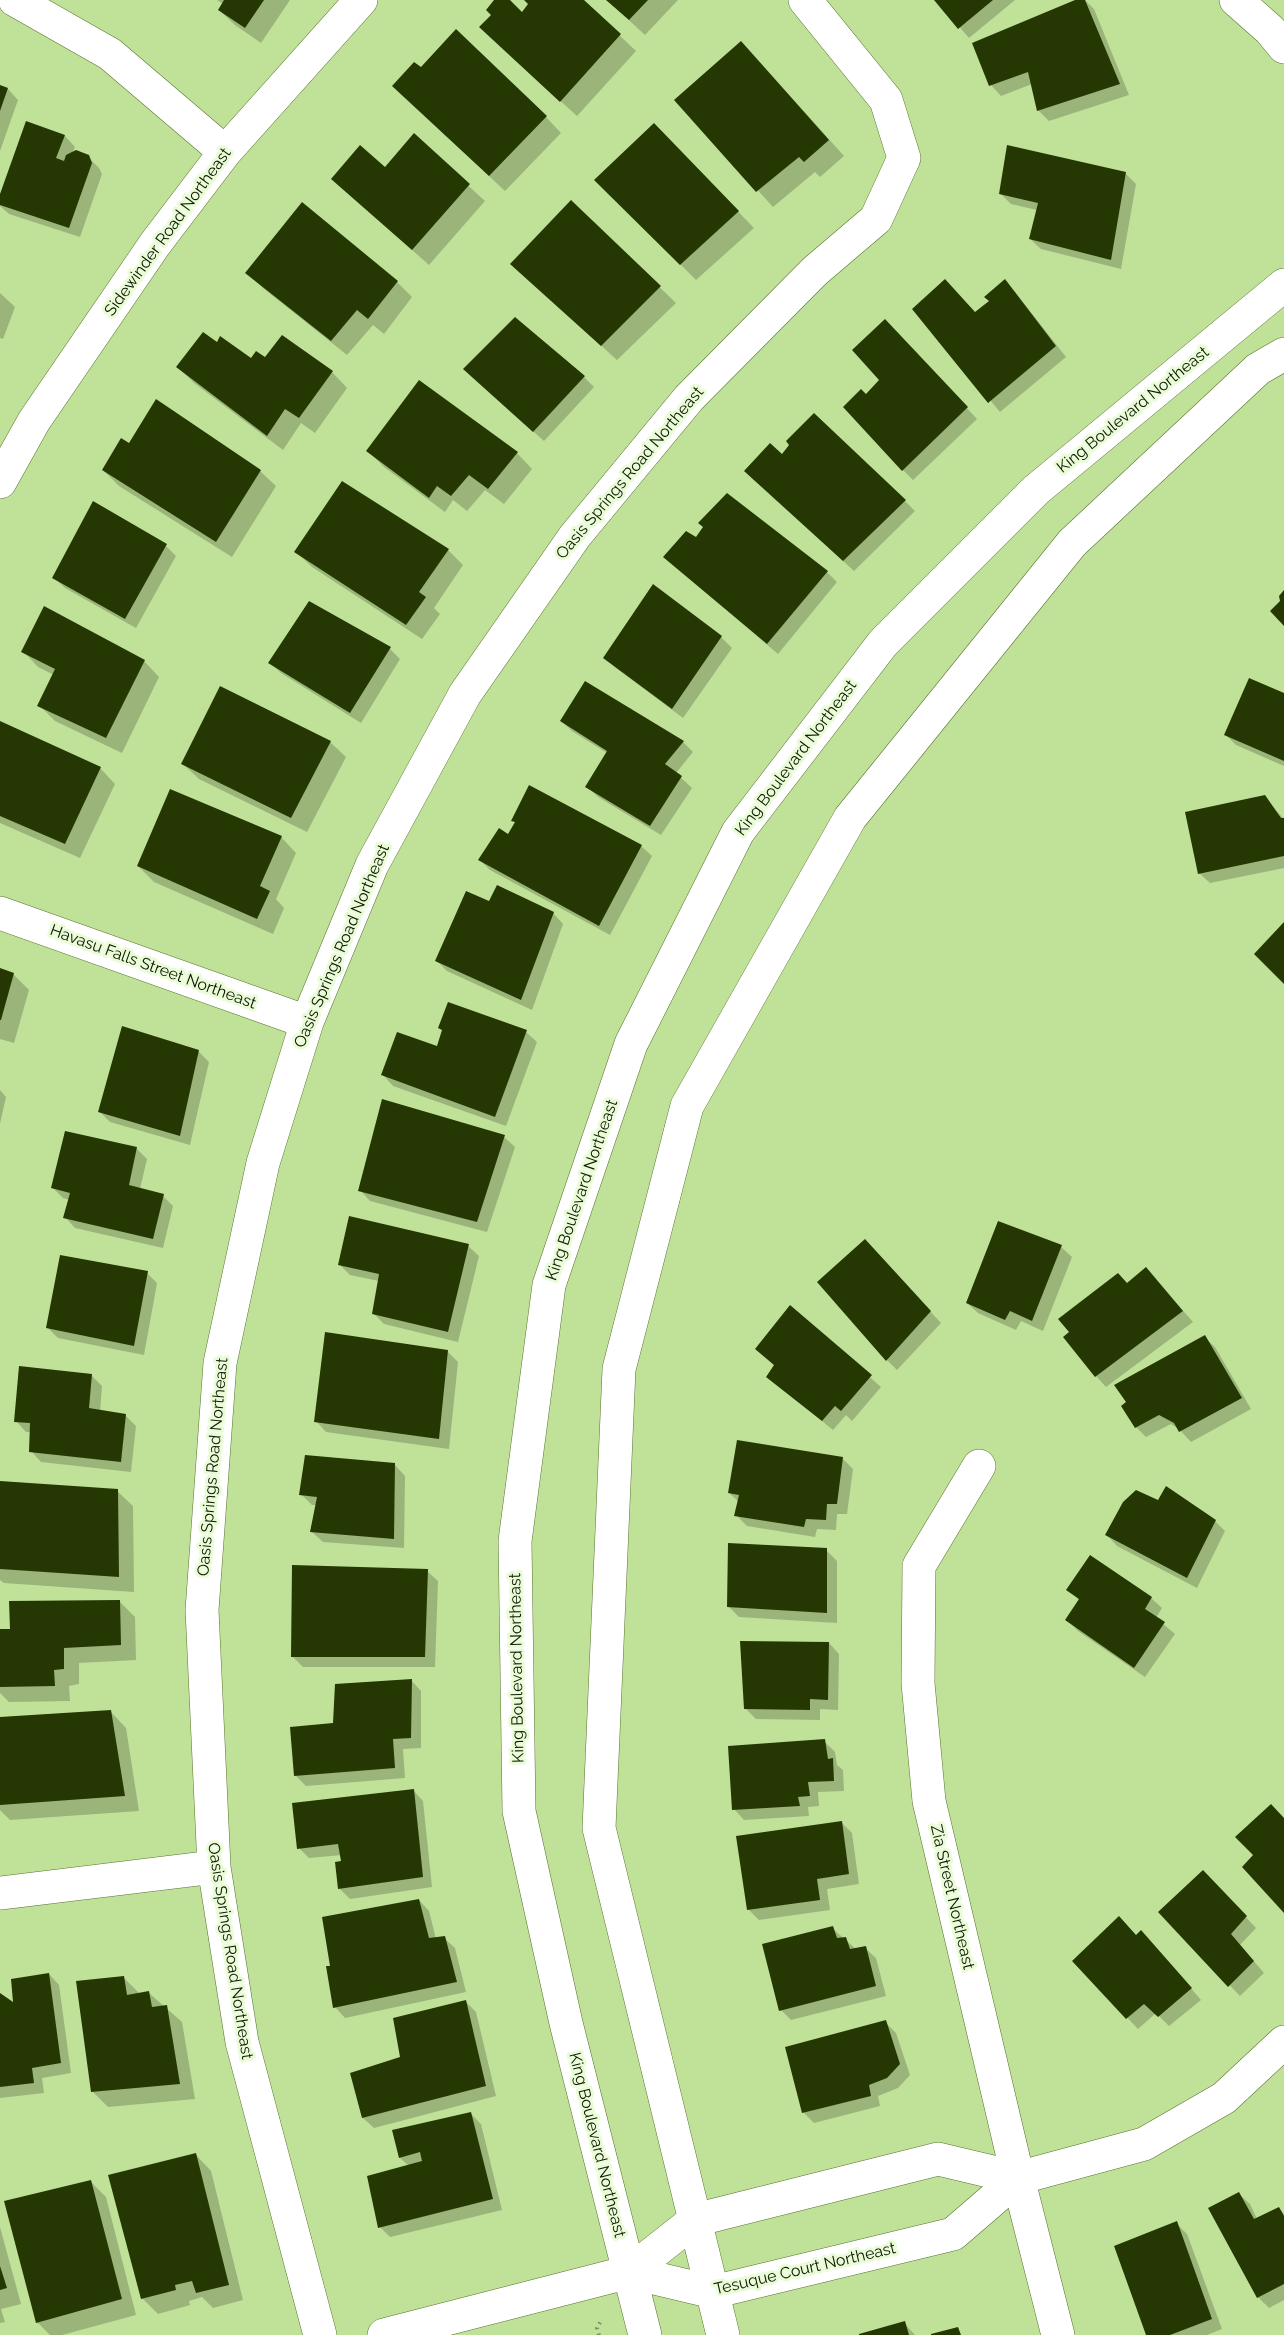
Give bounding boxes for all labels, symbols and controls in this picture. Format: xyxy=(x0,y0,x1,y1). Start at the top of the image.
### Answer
street label: Sidewinder Road Northeast xyxy=(101,144,235,320)
street label: King Boulevard Northeast xyxy=(1053,343,1213,477)
street label: Oasis Springs Road Northeast xyxy=(552,383,708,563)
street label: King Boulevard Northeast xyxy=(731,676,861,840)
street label: Oasis Springs Road Northeast xyxy=(290,841,394,1051)
street label: Havasu Falls Street Northeast xyxy=(47,921,259,1013)
street label: King Boulevard Northeast xyxy=(542,1097,622,1283)
street label: Oasis Springs Road Northeast xyxy=(194,1357,232,1577)
street label: King Boulevard Northeast xyxy=(506,1573,528,1763)
street label: Zia Street Northeast xyxy=(926,1823,978,1971)
street label: Oasis Springs Road Northeast xyxy=(203,1841,257,2061)
street label: King Boulevard Northeast xyxy=(565,2051,629,2239)
street label: Tesuque Court Northeast xyxy=(712,2239,898,2299)

